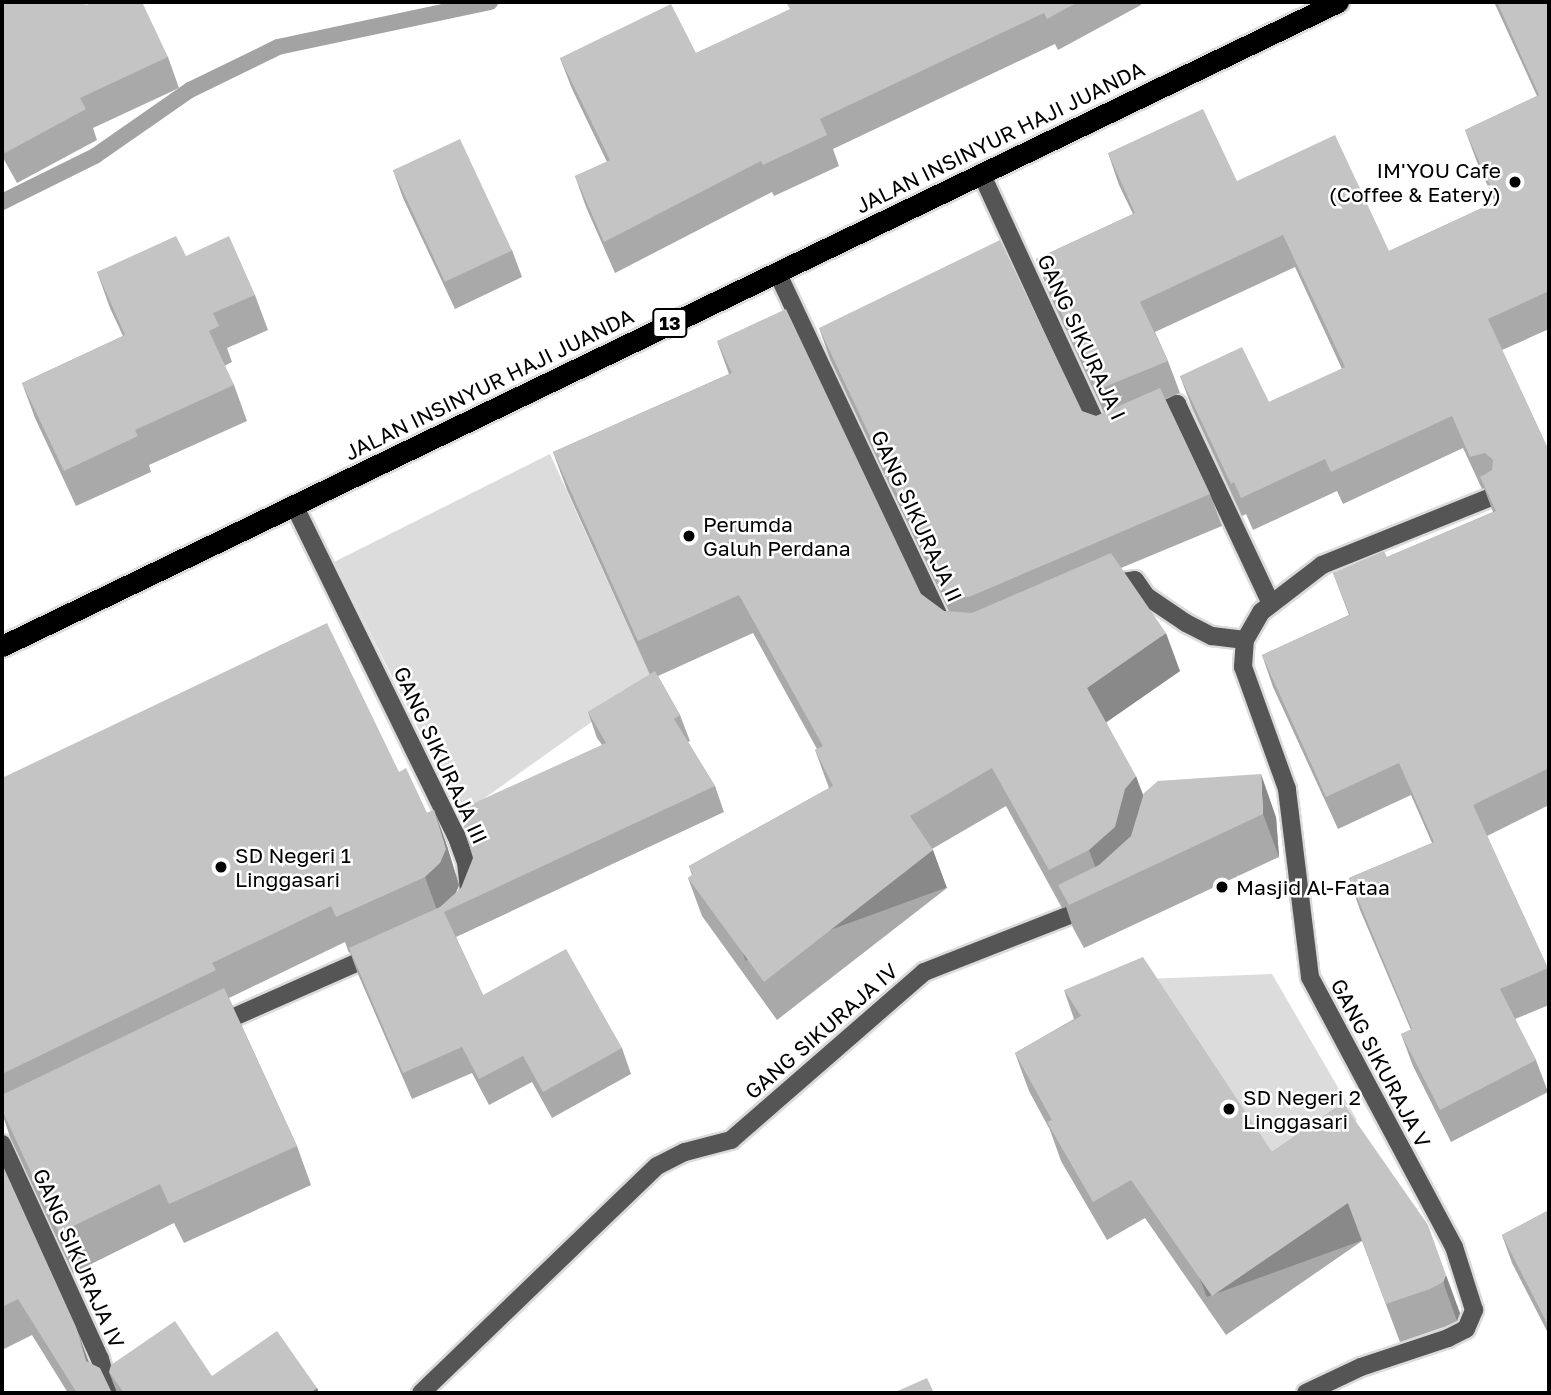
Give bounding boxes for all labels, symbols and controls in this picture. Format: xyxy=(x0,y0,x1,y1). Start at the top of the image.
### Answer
street label: JALAN INSINYUR HAJI JUANDA xyxy=(851,56,1149,218)
place label: IM'YOU Cafe (Coffee & Eatery) xyxy=(1329,157,1501,207)
marker: IM'YOU Cafe (Coffee & Eatery) xyxy=(1507,174,1523,190)
street label: GANG SIKURAJA I xyxy=(1033,250,1131,424)
street label: JALAN INSINYUR HAJI JUANDA xyxy=(340,303,638,465)
road number: 13 xyxy=(651,308,689,338)
street label: GANG SIKURAJA II xyxy=(866,426,968,606)
place label: Perumda Galuh Perdana xyxy=(703,511,851,561)
marker: Perumda Galuh Perdana xyxy=(681,528,697,544)
street label: GANG SIKURAJA III xyxy=(389,662,493,848)
place label: SD Negeri 1 Linggasari xyxy=(235,842,351,892)
marker: SD Negeri 1 Linggasari xyxy=(213,859,229,875)
place label: Masjid Al-Fataa xyxy=(1236,874,1390,900)
marker: Masjid Al-Fataa xyxy=(1214,879,1230,895)
street label: GANG SIKURAJA IV xyxy=(740,958,902,1104)
street label: GANG SIKURAJA V xyxy=(1326,974,1436,1152)
place label: SD Negeri 2 Linggasari xyxy=(1243,1084,1361,1134)
marker: SD Negeri 2 Linggasari xyxy=(1221,1101,1237,1117)
street label: GANG SIKURAJA IV xyxy=(28,1164,130,1352)

